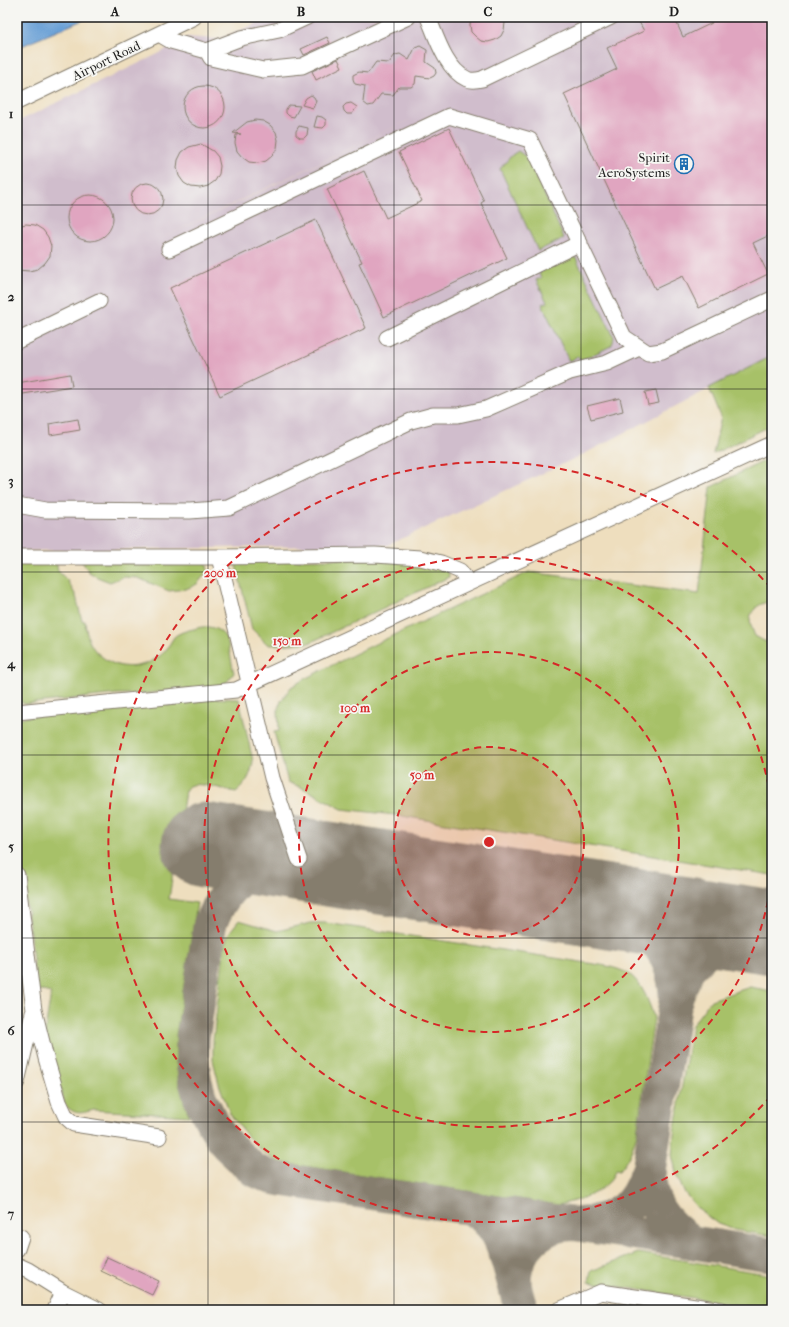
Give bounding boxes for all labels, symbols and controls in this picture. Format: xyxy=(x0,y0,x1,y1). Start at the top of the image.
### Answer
text: A xyxy=(110,4,120,19)
text: B xyxy=(297,4,306,19)
text: C xyxy=(484,4,493,19)
text: D xyxy=(669,4,679,19)
street label: Airport Road xyxy=(69,37,143,84)
text: 1 xyxy=(9,106,14,121)
place label: Spirit AeroSystems xyxy=(597,150,670,180)
building icon: Spirit AeroSystems xyxy=(673,153,695,175)
text: 2 xyxy=(8,289,15,304)
text: 3 xyxy=(8,473,14,489)
text: 200 m xyxy=(204,566,237,580)
text: 150 m xyxy=(273,634,302,648)
text: 4 xyxy=(6,656,16,672)
text: 100 m xyxy=(340,701,371,715)
text: 50 m xyxy=(410,768,435,782)
centre of rings xyxy=(482,835,496,849)
text: 5 xyxy=(8,839,14,854)
text: 6 xyxy=(7,1023,15,1038)
text: 7 xyxy=(7,1206,15,1221)

